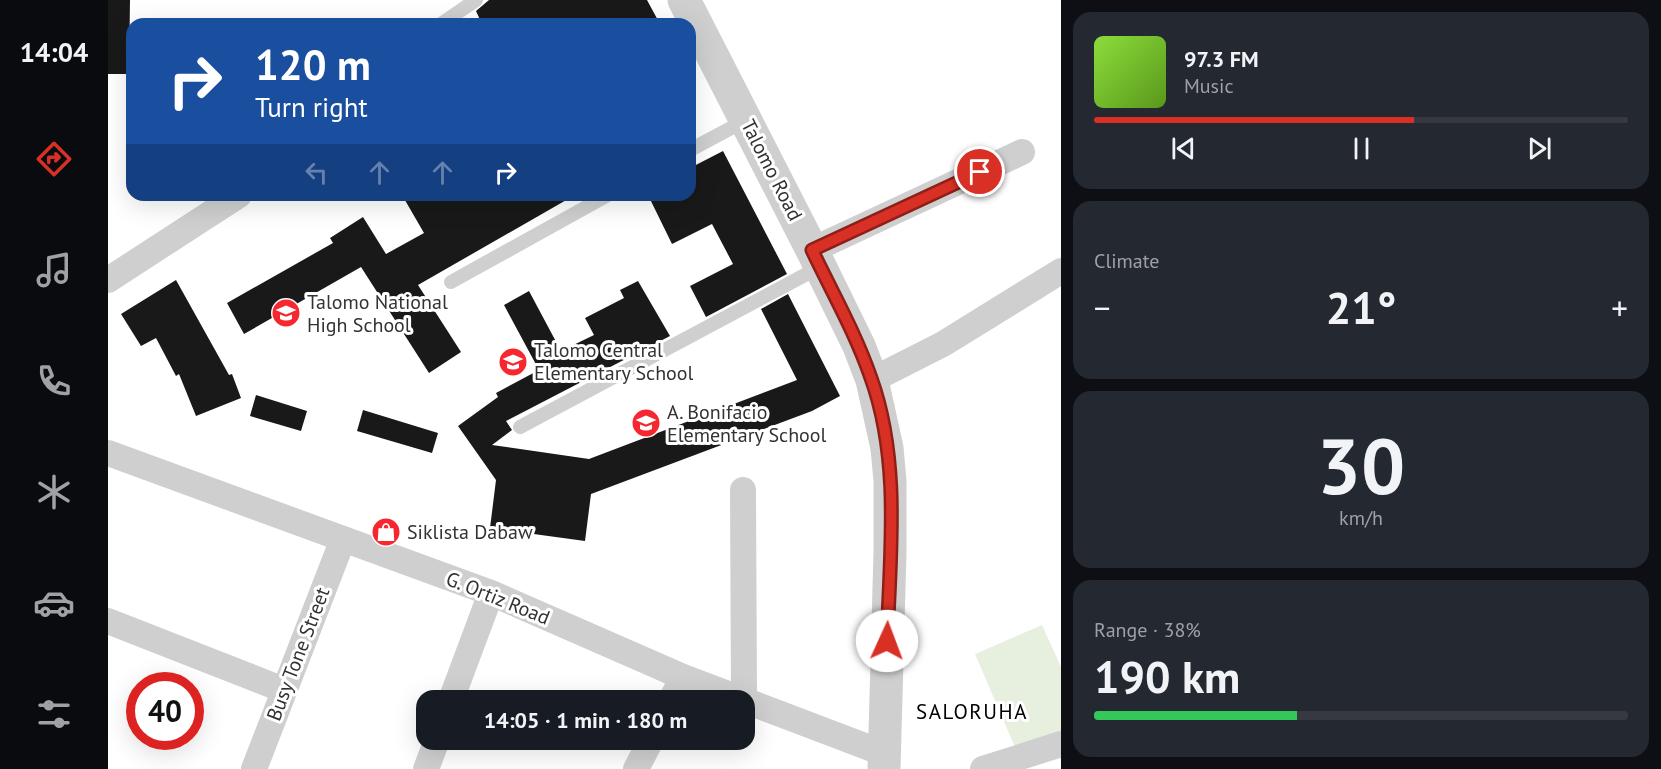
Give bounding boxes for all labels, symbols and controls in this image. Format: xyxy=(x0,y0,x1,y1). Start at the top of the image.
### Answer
text: 14:04 xyxy=(20,35,88,69)
text: 120 m xyxy=(255,37,371,92)
icon: right xyxy=(156,42,234,120)
text: 97.3 FM xyxy=(1184,45,1259,73)
text: Music xyxy=(1184,73,1233,99)
text: Turn right xyxy=(255,90,368,124)
street label: Talomo Road xyxy=(735,115,809,225)
icon: previous xyxy=(1167,132,1200,165)
icon: pause xyxy=(1345,132,1378,165)
icon: next xyxy=(1523,132,1556,165)
icon: directions xyxy=(33,138,75,180)
pin xyxy=(954,146,1005,197)
icon: arrive xyxy=(963,155,996,188)
icon: left xyxy=(300,156,333,189)
icon: ahead xyxy=(363,156,396,189)
icon: ahead xyxy=(426,156,459,189)
icon: right xyxy=(489,156,522,189)
text: Climate xyxy=(1094,248,1160,274)
icon: music xyxy=(33,249,75,291)
text: 21° xyxy=(1326,278,1396,336)
text: − xyxy=(1094,286,1111,329)
text: + xyxy=(1611,286,1628,329)
place label: Talomo National High School xyxy=(307,289,448,338)
school or university icon: Talomo National High School xyxy=(270,297,302,329)
place label: Talomo Central Elementary School xyxy=(534,337,694,386)
school or university icon: Talomo Central Elementary School xyxy=(497,346,529,378)
icon: phone xyxy=(33,360,75,402)
place label: A. Bonifacio Elementary School xyxy=(667,399,827,448)
school or university icon: A. Bonifacio Elementary School xyxy=(630,407,662,439)
text: 30 xyxy=(1317,415,1405,516)
icon: climate xyxy=(33,471,75,513)
text: km/h xyxy=(1339,505,1383,531)
shop icon: Siklista Dabaw xyxy=(370,516,402,548)
place label: Siklista Dabaw xyxy=(407,519,533,545)
street label: G. Ortiz Road xyxy=(442,565,554,631)
icon: car xyxy=(33,582,75,624)
street label: Busy Tone Street xyxy=(261,583,335,724)
position arrow xyxy=(855,609,919,673)
text: Range · 38% xyxy=(1094,617,1201,643)
text: 190 km xyxy=(1094,647,1240,705)
speed limit sign: 40 xyxy=(126,672,204,750)
icon: filters xyxy=(33,693,75,735)
district label: SALORUHA xyxy=(916,698,1028,725)
text: 14:05 · 1 min · 180 m xyxy=(484,706,687,734)

